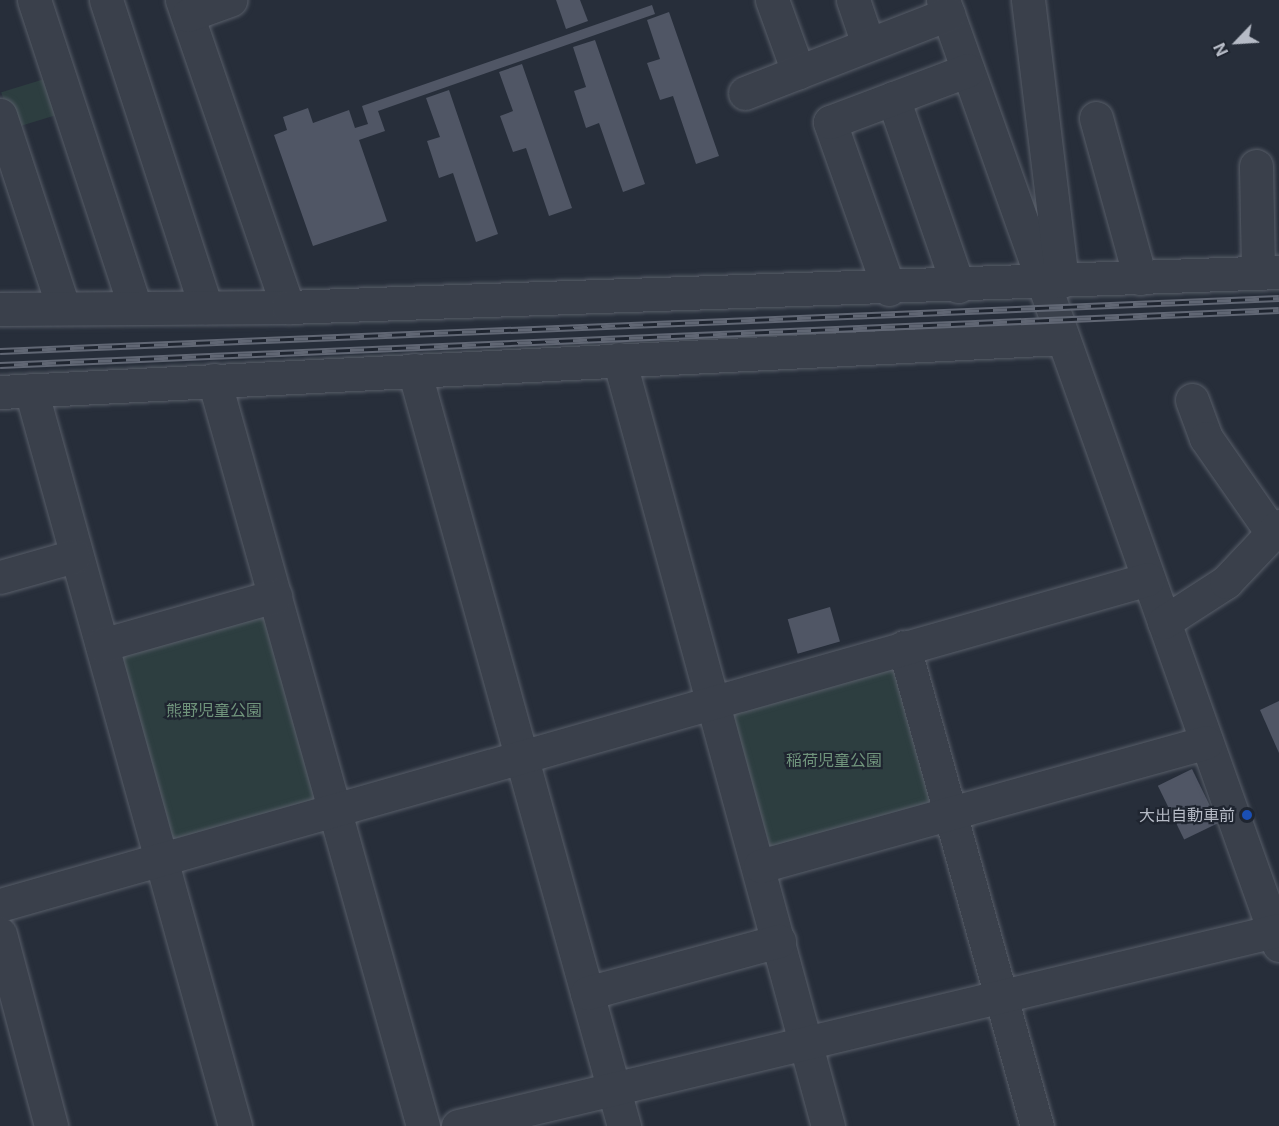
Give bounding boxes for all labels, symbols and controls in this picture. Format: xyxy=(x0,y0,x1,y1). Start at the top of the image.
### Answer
north arrow xyxy=(1207,12,1267,72)
text: N xyxy=(1209,40,1232,59)
park label: 熊野児童公園 xyxy=(166,700,262,720)
park label: 稲荷児童公園 xyxy=(786,750,882,770)
place label: 大出自動車前 xyxy=(1139,805,1235,825)
marker: 大出自動車前 xyxy=(1240,808,1254,822)

